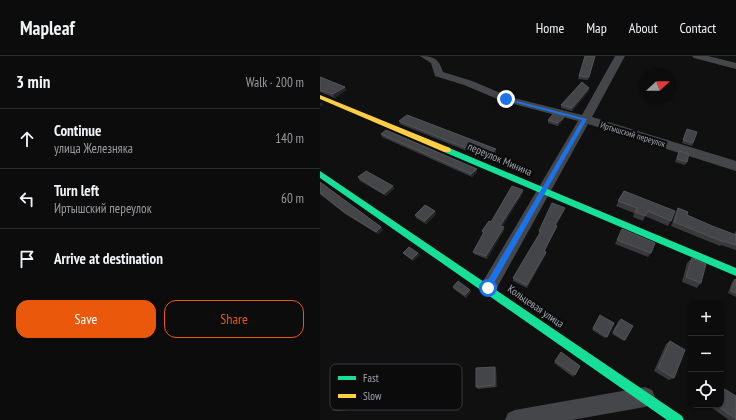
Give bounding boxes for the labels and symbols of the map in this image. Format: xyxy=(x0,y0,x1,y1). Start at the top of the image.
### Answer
north arrow xyxy=(640,68,676,104)
route end xyxy=(497,90,515,108)
street label: Иртышский переулок xyxy=(599,119,667,149)
street label: переулок Минина xyxy=(466,139,534,179)
route start xyxy=(479,279,497,297)
street label: Кольцевая улица xyxy=(505,281,567,331)
legend xyxy=(330,364,462,410)
text: Fast xyxy=(363,371,379,385)
text: Slow xyxy=(363,389,382,403)

